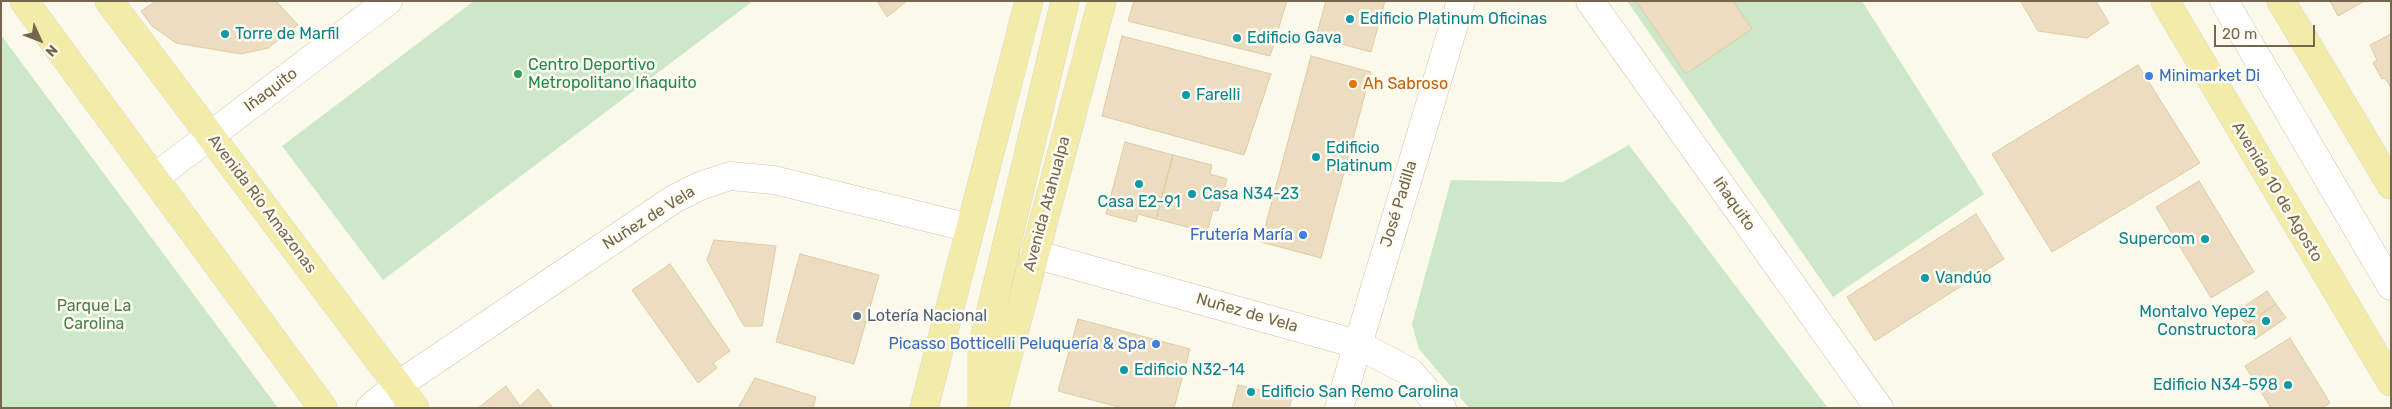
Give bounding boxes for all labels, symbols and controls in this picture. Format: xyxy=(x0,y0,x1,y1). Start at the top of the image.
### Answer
place label: Edificio Platinum Oficinas xyxy=(1360,9,1547,29)
marker: Edificio Platinum Oficinas xyxy=(1344,13,1356,25)
north arrow xyxy=(15,15,65,65)
scale bar xyxy=(2217,15,2318,47)
place label: Torre de Marfil xyxy=(235,24,339,44)
text: 20 m xyxy=(2222,25,2257,43)
marker: Torre de Marfil xyxy=(219,28,231,40)
place label: Edificio Gava xyxy=(1247,28,1342,48)
marker: Edificio Gava xyxy=(1231,32,1243,44)
text: N xyxy=(42,41,61,60)
place label: Centro Deportivo Metropolitano Iñaquito xyxy=(528,55,697,93)
street label: Iñaquito xyxy=(241,64,301,116)
place label: Minimarket Di xyxy=(2159,66,2260,86)
marker: Centro Deportivo Metropolitano Iñaquito xyxy=(512,68,524,80)
marker: Minimarket Di xyxy=(2143,70,2155,82)
place label: Ah Sabroso xyxy=(1363,74,1448,94)
marker: Ah Sabroso xyxy=(1347,78,1359,90)
place label: Farelli xyxy=(1196,85,1240,105)
marker: Farelli xyxy=(1180,89,1192,101)
street label: Avenida 10 de Agosto xyxy=(2228,119,2326,265)
street label: Avenida Río Amazonas xyxy=(204,131,320,277)
street label: Avenida Atahualpa xyxy=(1020,134,1074,274)
place label: Edificio Platinum xyxy=(1326,138,1393,176)
marker: Edificio Platinum xyxy=(1310,151,1322,163)
street label: José Padilla xyxy=(1377,158,1421,250)
street label: Iñaquito xyxy=(1709,173,1759,235)
marker: Casa E2-91 xyxy=(1133,178,1145,190)
street label: Nuñez de Vela xyxy=(599,182,699,254)
place label: Casa N34-23 xyxy=(1202,184,1299,204)
marker: Casa N34-23 xyxy=(1186,188,1198,200)
place label: Casa E2-91 xyxy=(1098,192,1180,212)
place label: Frutería María xyxy=(1190,225,1293,245)
marker: Frutería María xyxy=(1297,229,1309,241)
place label: Supercom xyxy=(2119,229,2195,249)
marker: Supercom xyxy=(2199,233,2211,245)
place label: Vandúo xyxy=(1935,268,1991,288)
marker: Vandúo xyxy=(1919,272,1931,284)
street label: Nuñez de Vela xyxy=(1194,289,1300,337)
park label: Parque La Carolina xyxy=(57,296,131,334)
place label: Montalvo Yepez Constructora xyxy=(2139,302,2256,340)
place label: Lotería Nacional xyxy=(867,306,987,326)
marker: Lotería Nacional xyxy=(851,310,863,322)
marker: Montalvo Yepez Constructora xyxy=(2260,315,2272,327)
place label: Picasso Botticelli Peluquería & Spa xyxy=(888,334,1146,354)
marker: Picasso Botticelli Peluquería & Spa xyxy=(1150,338,1162,350)
place label: Edificio N32-14 xyxy=(1134,360,1245,380)
marker: Edificio N32-14 xyxy=(1118,364,1130,376)
place label: Edificio N34-598 xyxy=(2153,375,2278,395)
marker: Edificio N34-598 xyxy=(2282,379,2294,391)
place label: Edificio San Remo Carolina xyxy=(1261,382,1459,402)
marker: Edificio San Remo Carolina xyxy=(1245,386,1257,398)

